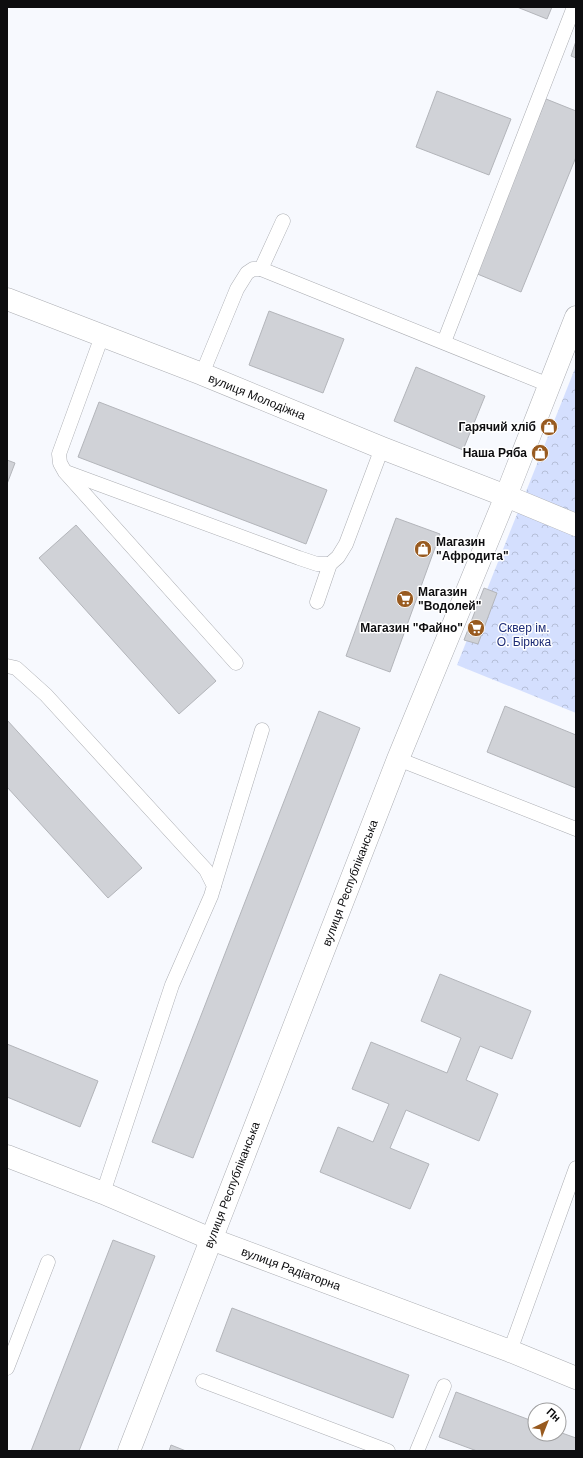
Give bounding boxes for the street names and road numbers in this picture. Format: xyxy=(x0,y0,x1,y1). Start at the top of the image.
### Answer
street label: вулиця Молодіжна xyxy=(206,371,308,423)
street label: вулиця Республіканська xyxy=(319,817,381,948)
street label: вулиця Республіканська xyxy=(201,1119,263,1250)
street label: вулиця Радіаторна xyxy=(239,1245,343,1294)

